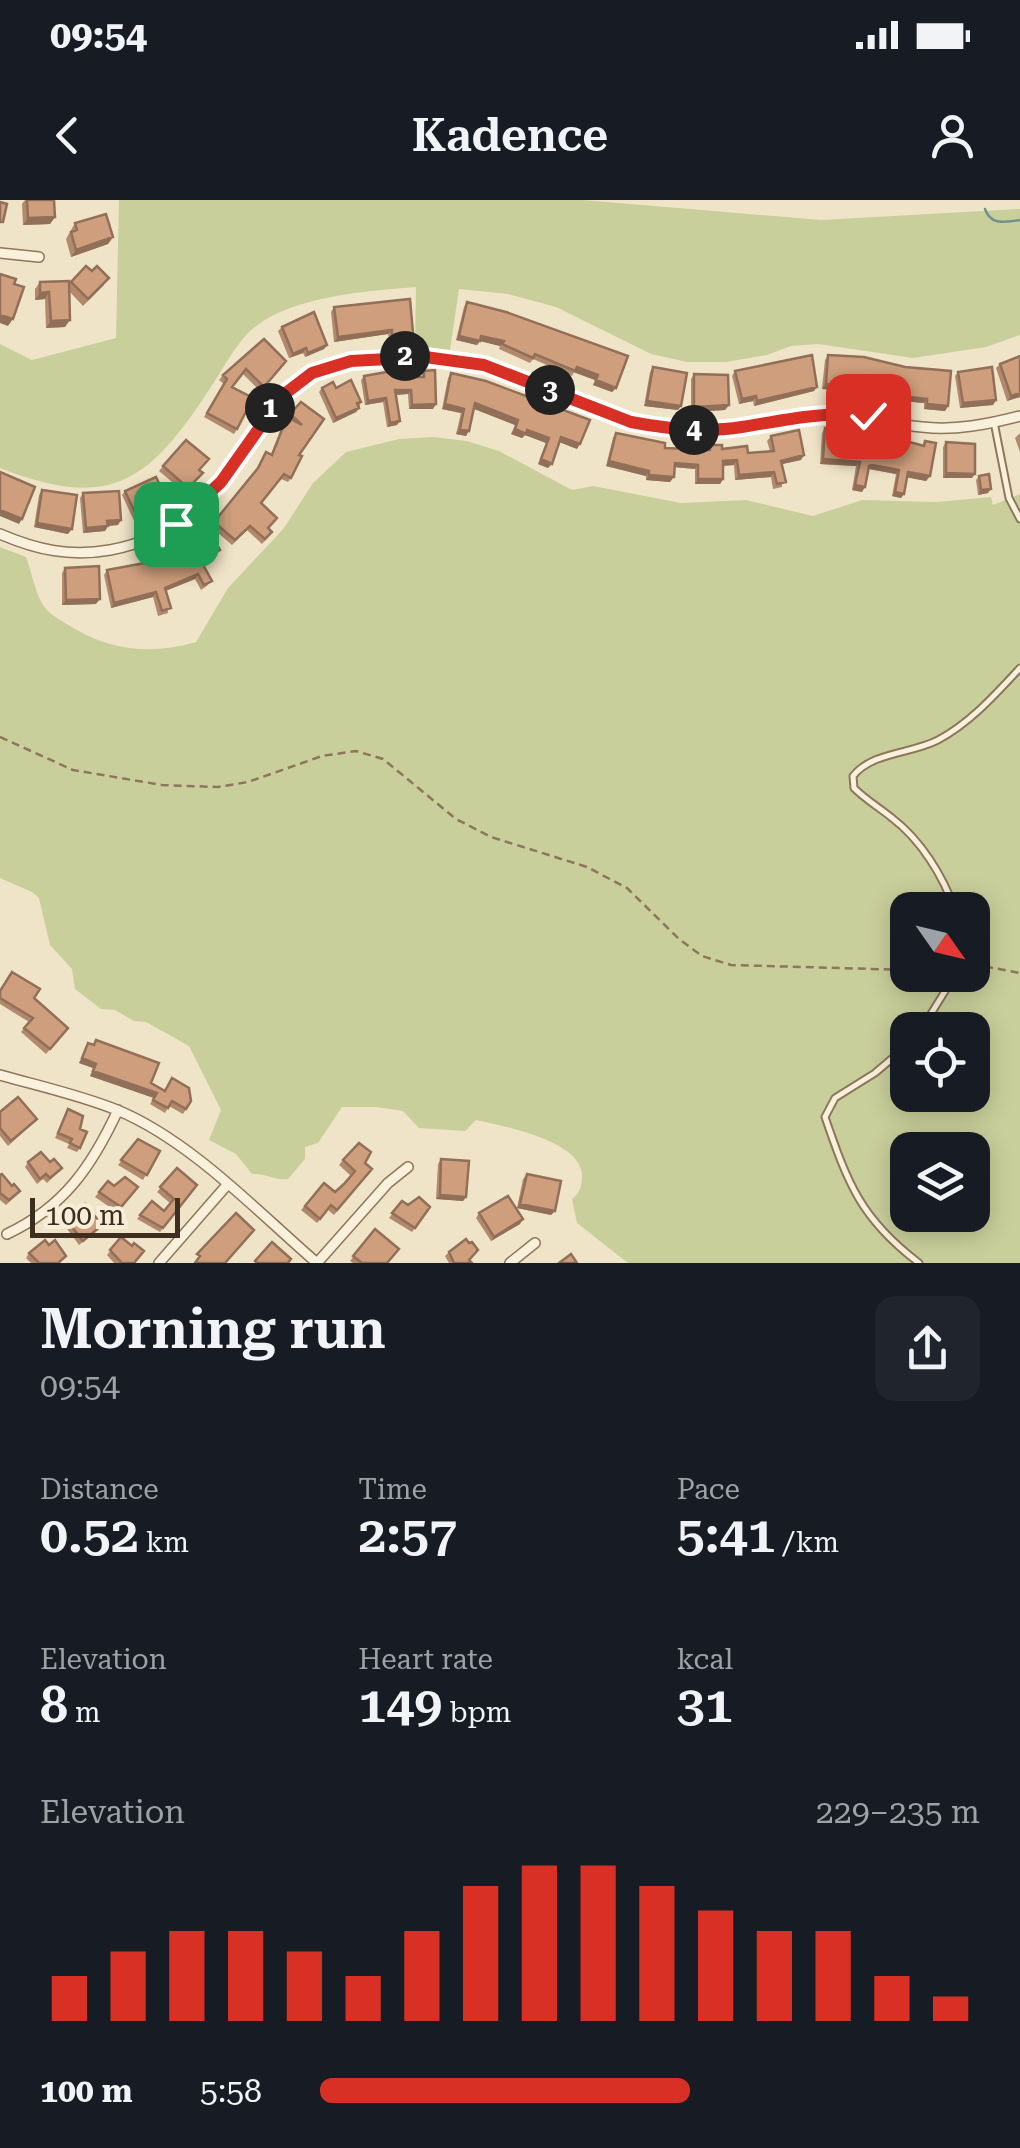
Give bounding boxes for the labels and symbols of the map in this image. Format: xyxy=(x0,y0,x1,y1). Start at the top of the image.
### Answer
pin: 2 xyxy=(380,331,430,381)
pin: 3 xyxy=(525,365,575,415)
pin xyxy=(826,374,911,459)
pin: 1 xyxy=(245,383,295,433)
pin: 4 xyxy=(669,405,719,455)
pin xyxy=(134,482,219,567)
north arrow xyxy=(890,892,990,992)
scale bar xyxy=(30,1193,180,1238)

